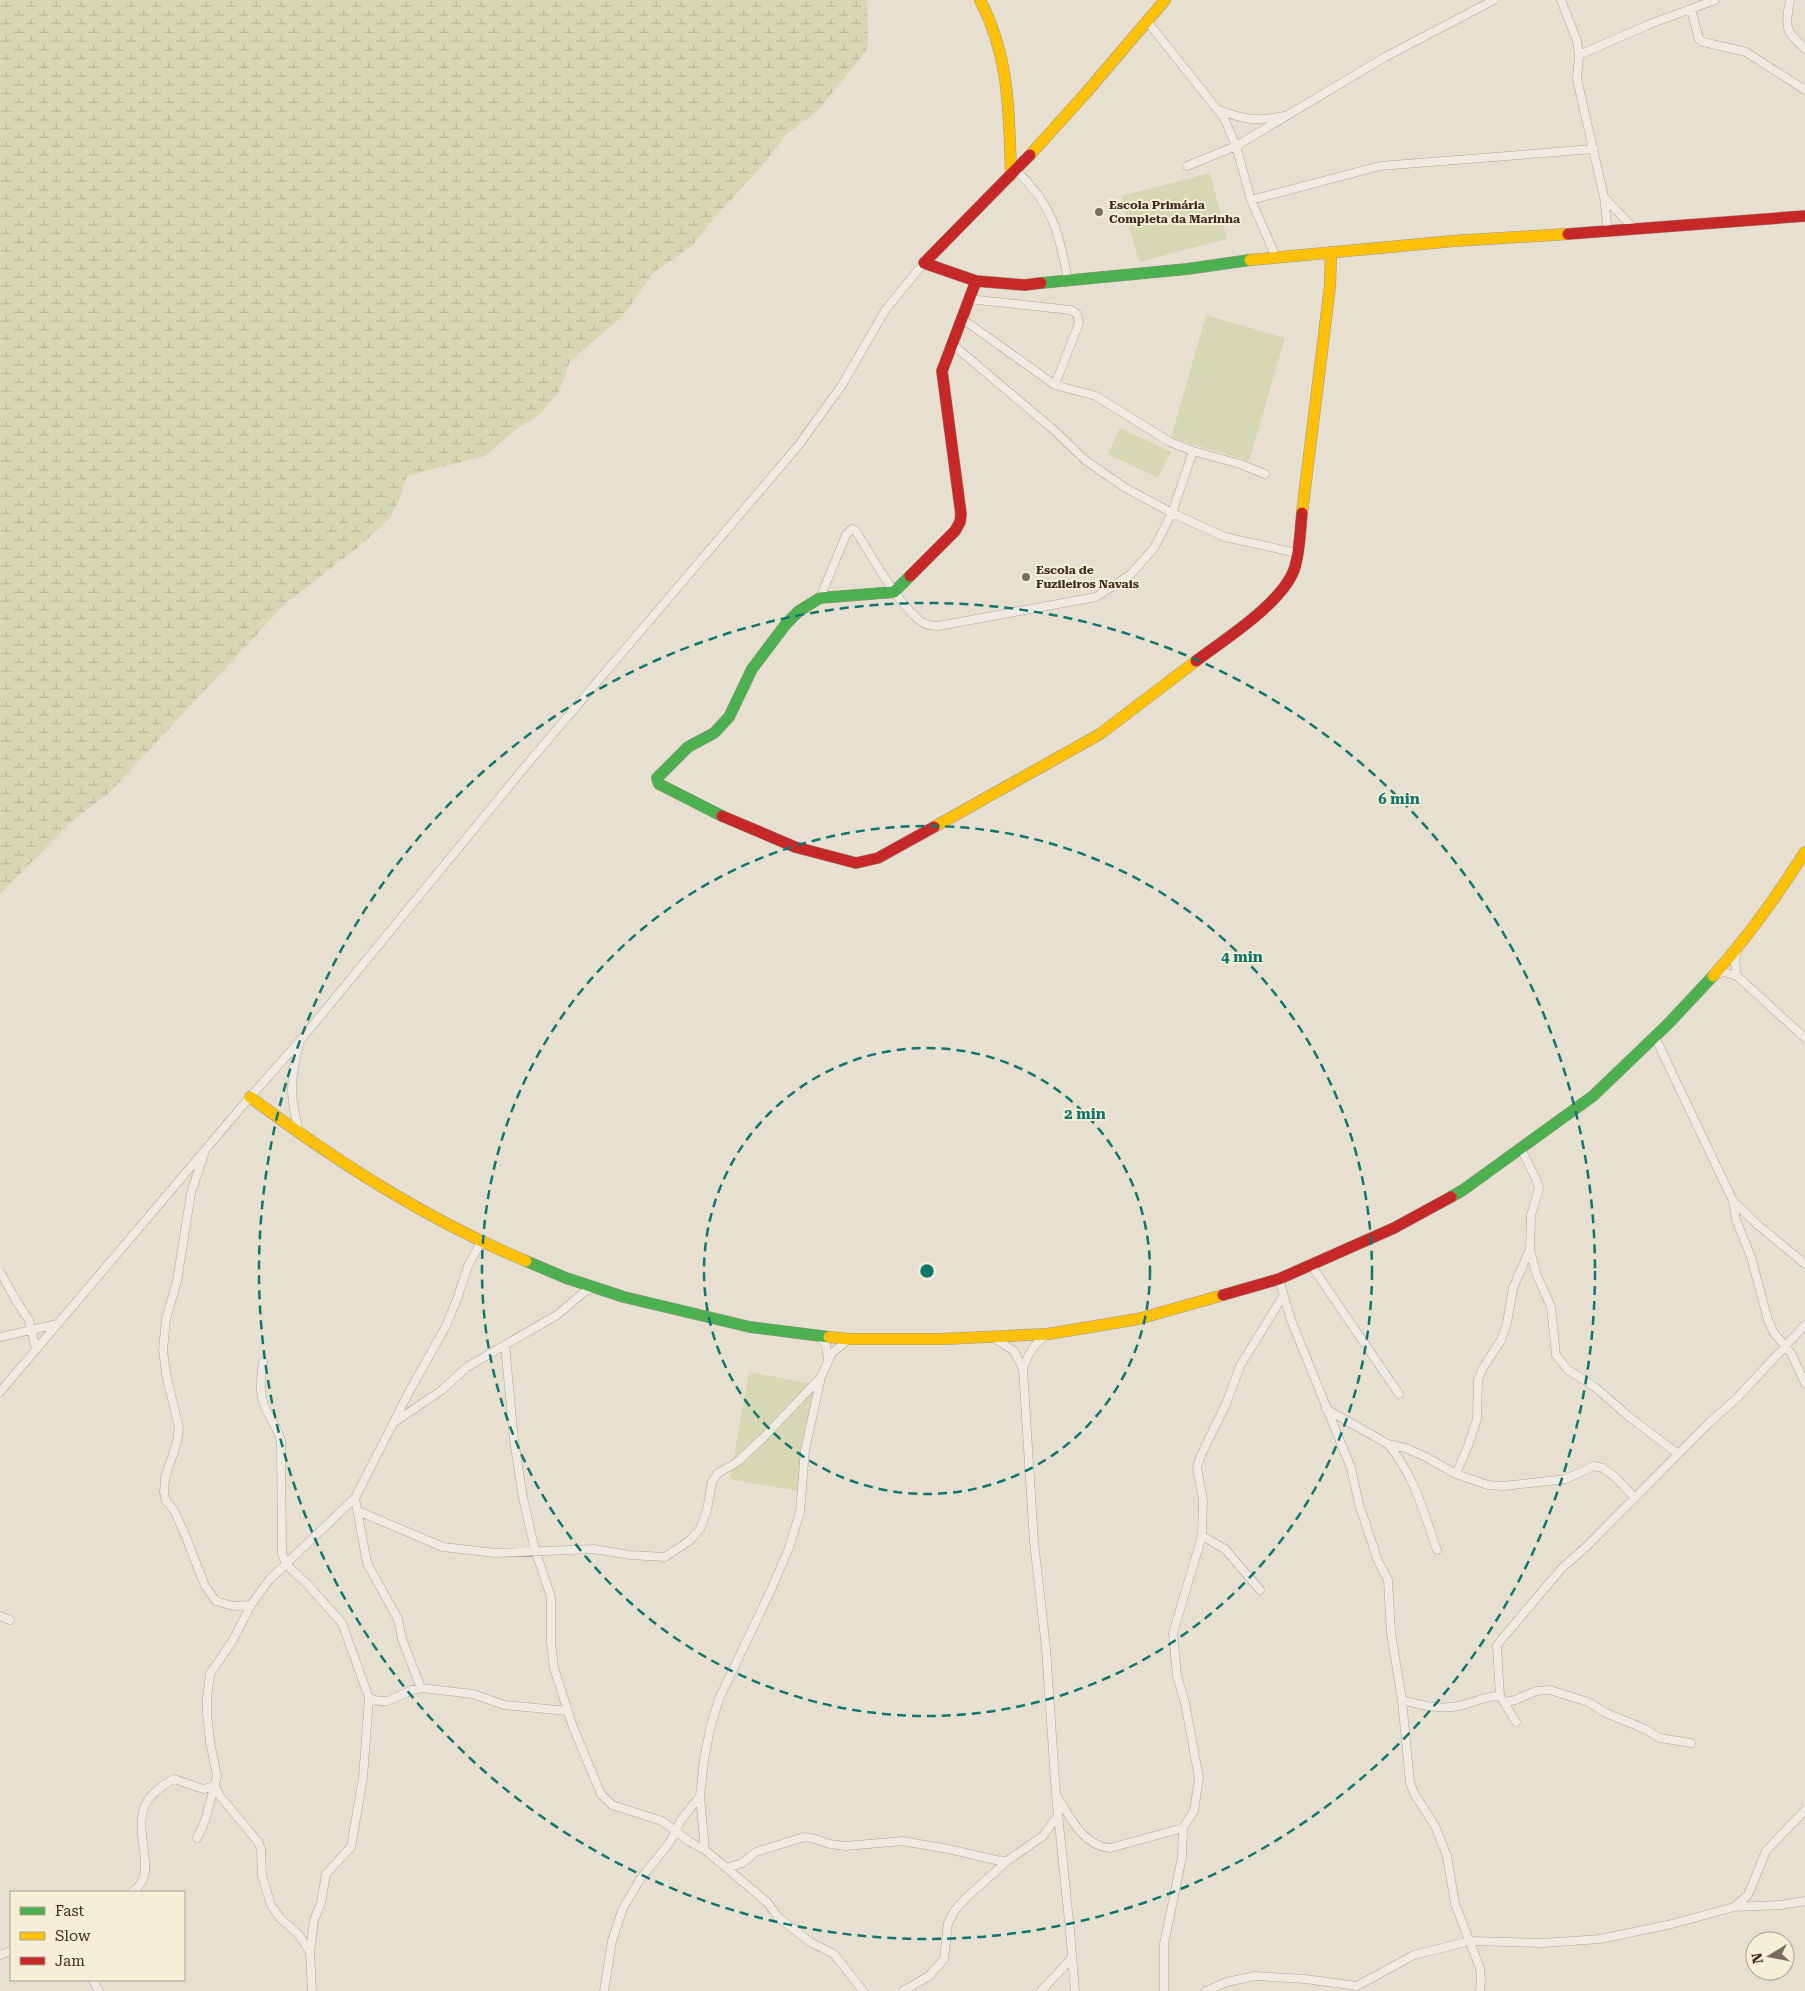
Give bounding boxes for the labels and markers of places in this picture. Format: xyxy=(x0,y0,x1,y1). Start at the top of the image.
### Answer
place label: Escola Primária Completa da Marinha xyxy=(1109,198,1240,226)
marker: Escola Primária Completa da Marinha xyxy=(1093,206,1105,218)
place label: Escola de Fuzileiros Navais xyxy=(1036,563,1139,591)
marker: Escola de Fuzileiros Navais xyxy=(1020,571,1032,583)
centre of rings xyxy=(918,1262,936,1280)

